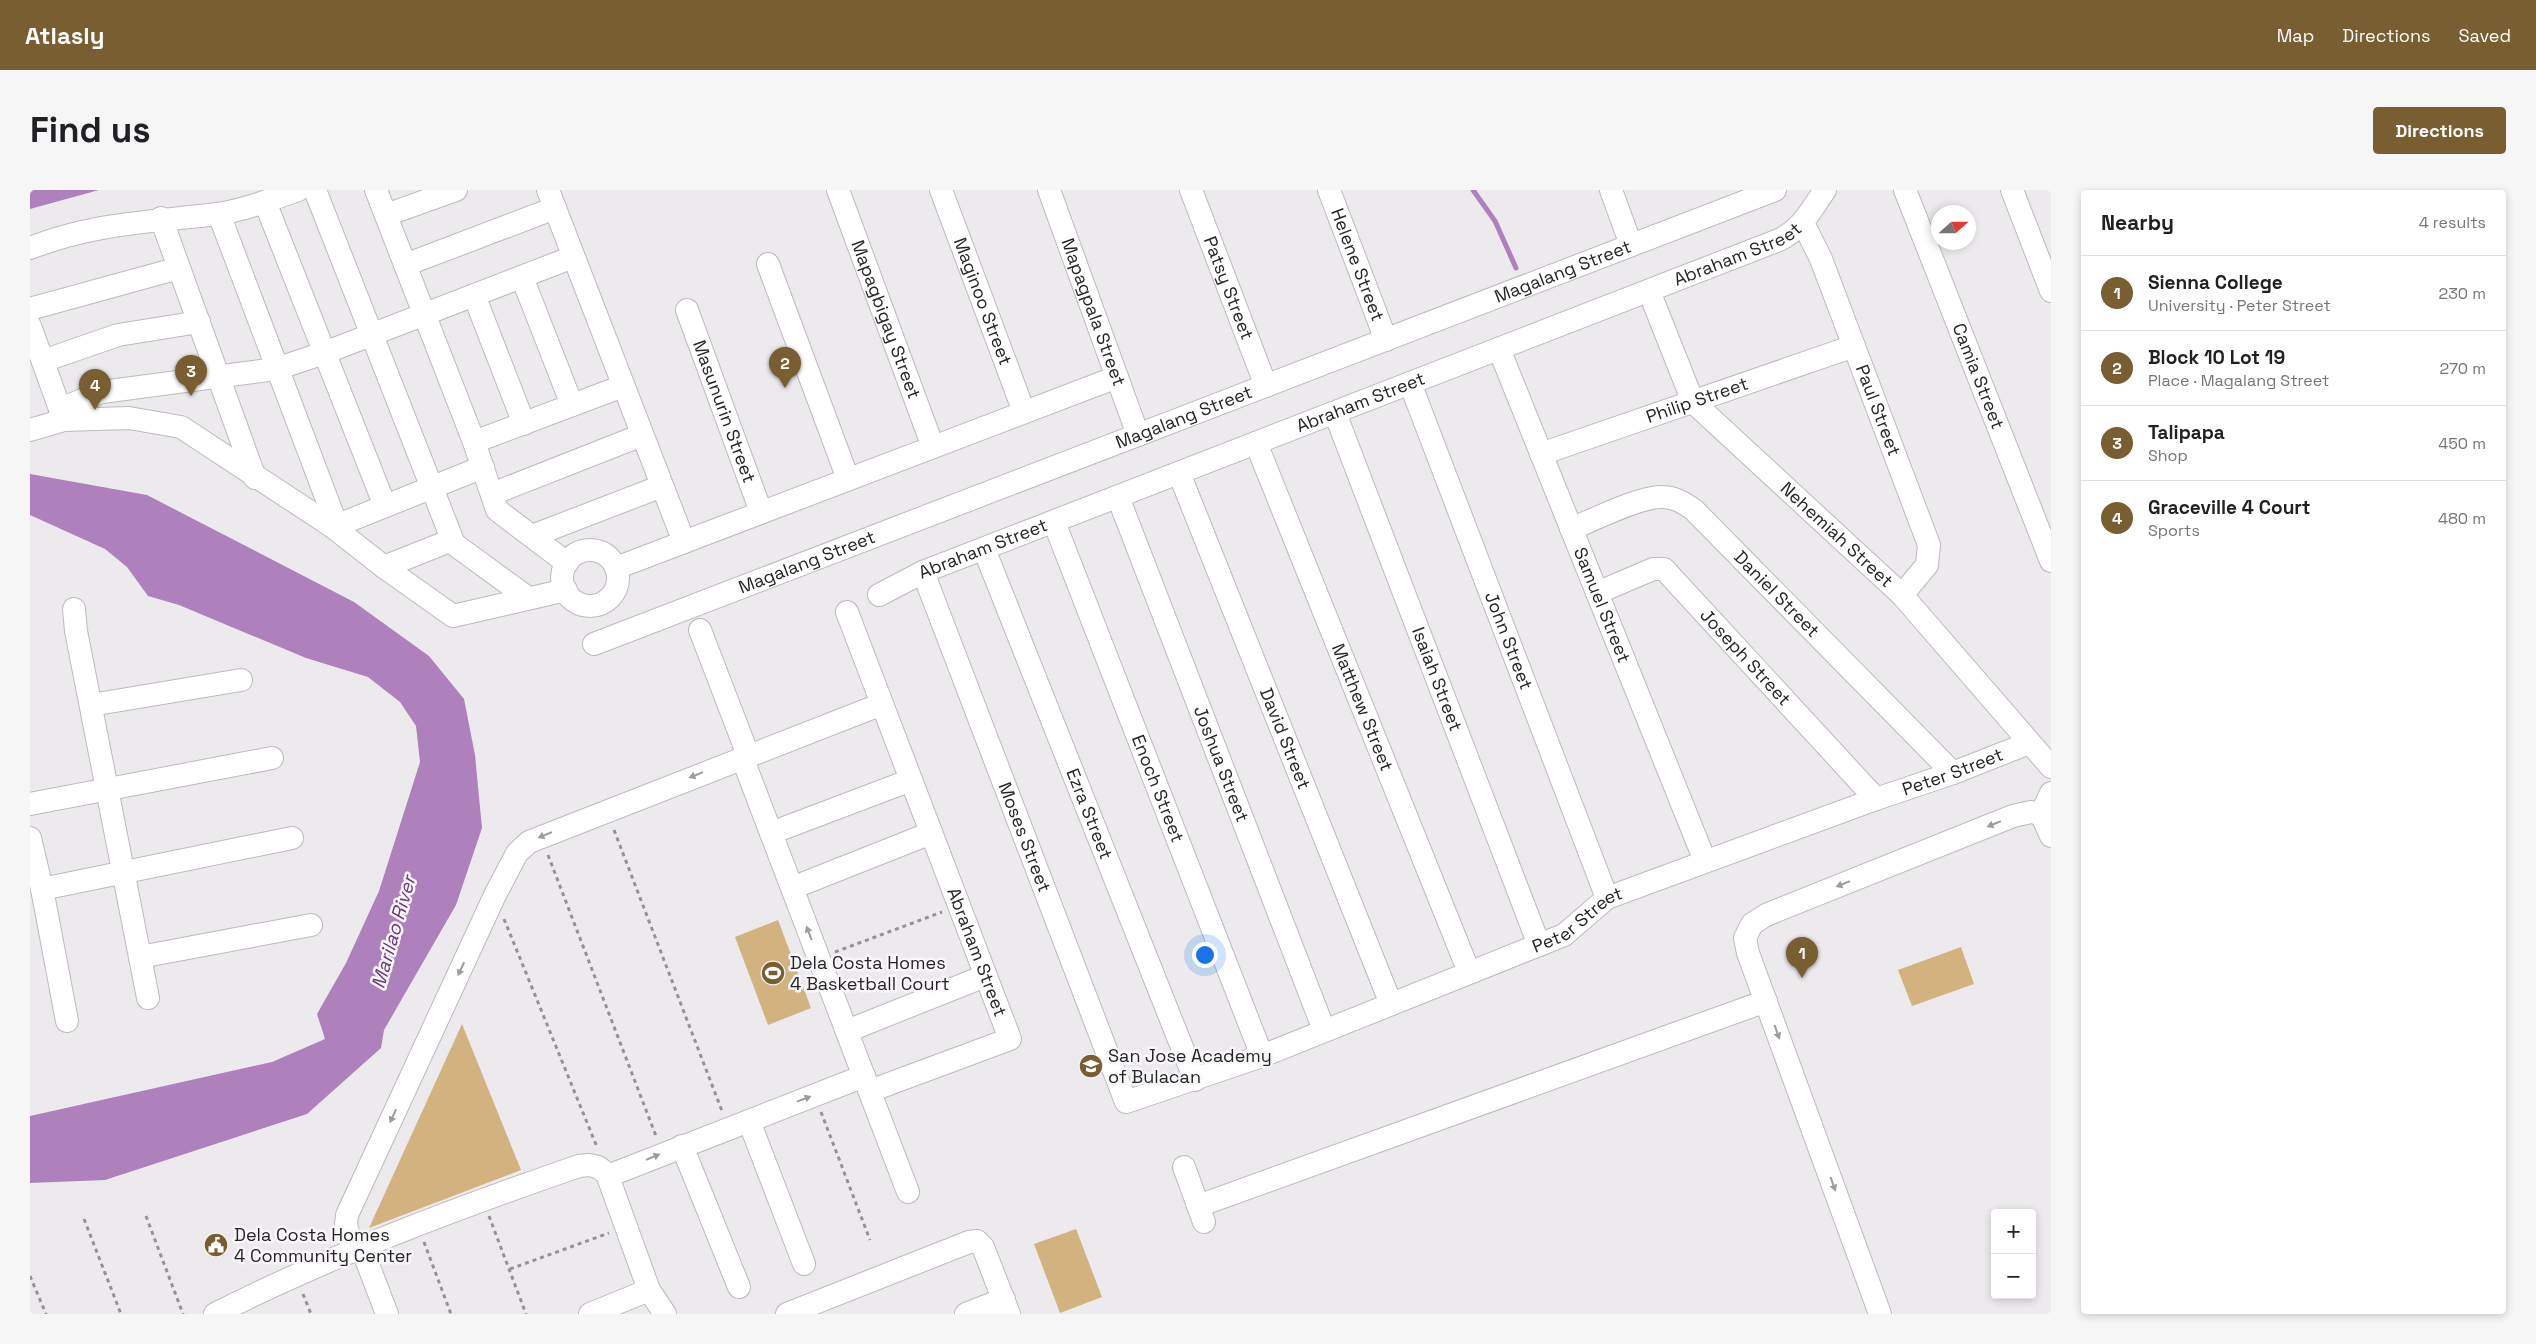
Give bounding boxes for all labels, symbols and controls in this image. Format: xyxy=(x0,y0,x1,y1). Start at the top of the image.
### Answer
text: Atlasly xyxy=(25,20,104,51)
text: Map xyxy=(2277,24,2314,47)
text: Directions xyxy=(2342,24,2431,47)
text: Saved xyxy=(2459,24,2511,47)
button: Directions xyxy=(2373,107,2506,154)
text: Find us xyxy=(30,108,151,152)
street label: Helene Street xyxy=(1326,205,1390,324)
north arrow xyxy=(1931,205,1976,250)
text: Nearby xyxy=(2101,209,2174,236)
text: 4 results xyxy=(2419,212,2486,233)
street label: Abraham Street xyxy=(1670,217,1806,291)
street label: Patsy Street xyxy=(1199,233,1259,343)
street label: Maginoo Street xyxy=(949,234,1017,368)
street label: Magalang Street xyxy=(1491,234,1634,308)
street label: Mapagpala Street xyxy=(1056,235,1131,389)
street label: Mapagbigay Street xyxy=(846,237,926,402)
text: Sienna College xyxy=(2148,270,2283,295)
text: 1 xyxy=(2113,283,2121,304)
text: 230 m xyxy=(2439,283,2486,304)
text: University · Peter Street xyxy=(2148,295,2331,316)
street label: Camia Street xyxy=(1948,320,2010,432)
street label: Masunurin Street xyxy=(688,337,761,486)
text: Block 10 Lot 19 xyxy=(2148,345,2285,370)
pin: 2 xyxy=(769,347,801,388)
pin: 3 xyxy=(175,355,207,396)
text: 2 xyxy=(2112,358,2122,379)
text: 270 m xyxy=(2439,358,2486,379)
street label: Paul Street xyxy=(1851,361,1906,459)
street label: Abraham Street xyxy=(1293,366,1428,437)
pin: 4 xyxy=(79,369,111,410)
text: Place · Magalang Street xyxy=(2148,370,2329,391)
street label: Philip Street xyxy=(1643,371,1751,428)
street label: Magalang Street xyxy=(1112,380,1255,453)
text: Talipapa xyxy=(2148,420,2225,445)
text: 3 xyxy=(2112,433,2122,454)
text: 450 m xyxy=(2438,433,2486,454)
text: Shop xyxy=(2148,445,2188,466)
street label: Nehemiah Street xyxy=(1776,477,1898,592)
text: Graceville 4 Court xyxy=(2148,495,2311,520)
text: 4 xyxy=(2112,508,2122,529)
text: 480 m xyxy=(2438,508,2486,529)
street label: Abraham Street xyxy=(915,513,1051,584)
text: Sports xyxy=(2148,520,2200,541)
street label: Magalang Street xyxy=(735,525,878,598)
street label: Samuel Street xyxy=(1569,544,1636,666)
street label: Daniel Street xyxy=(1729,546,1825,642)
street label: John Street xyxy=(1480,588,1538,693)
street label: Joseph Street xyxy=(1695,604,1796,710)
street label: Isaiah Street xyxy=(1407,624,1468,734)
street label: Matthew Street xyxy=(1327,640,1399,774)
street label: David Street xyxy=(1255,684,1316,792)
street label: Joshua Street xyxy=(1189,702,1254,825)
street label: Enoch Street xyxy=(1127,731,1190,846)
street label: Peter Street xyxy=(1899,742,2006,800)
street label: Ezra Street xyxy=(1061,765,1118,863)
one-way arrow xyxy=(688,771,703,779)
street label: Moses Street xyxy=(994,779,1057,895)
one-way arrow xyxy=(1986,820,2001,828)
one-way arrow xyxy=(537,831,552,839)
water label: Marilao River xyxy=(365,871,422,991)
one-way arrow xyxy=(1835,880,1850,888)
street label: Peter Street xyxy=(1529,881,1626,958)
street label: Abraham Street xyxy=(942,884,1012,1020)
one-way arrow xyxy=(805,925,813,940)
pin: 1 xyxy=(1786,937,1818,978)
your location xyxy=(1192,942,1218,968)
place label: Dela Costa Homes 4 Basketball Court xyxy=(790,951,949,995)
sports icon: Dela Costa Homes 4 Basketball Court xyxy=(760,960,786,986)
one-way arrow xyxy=(457,961,465,976)
one-way arrow xyxy=(1774,1024,1781,1039)
place label: San Jose Academy of Bulacan xyxy=(1108,1044,1272,1088)
school or university icon: San Jose Academy of Bulacan xyxy=(1078,1053,1104,1079)
one-way arrow xyxy=(797,1095,812,1103)
one-way arrow xyxy=(389,1109,397,1123)
one-way arrow xyxy=(645,1153,660,1160)
one-way arrow xyxy=(1829,1177,1837,1192)
map controls xyxy=(1991,1209,2036,1299)
button: + xyxy=(1991,1209,2036,1254)
place label: Dela Costa Homes 4 Community Center xyxy=(234,1223,412,1267)
public building icon: Dela Costa Homes 4 Community Center xyxy=(203,1232,229,1258)
button: − xyxy=(1991,1254,2036,1299)

